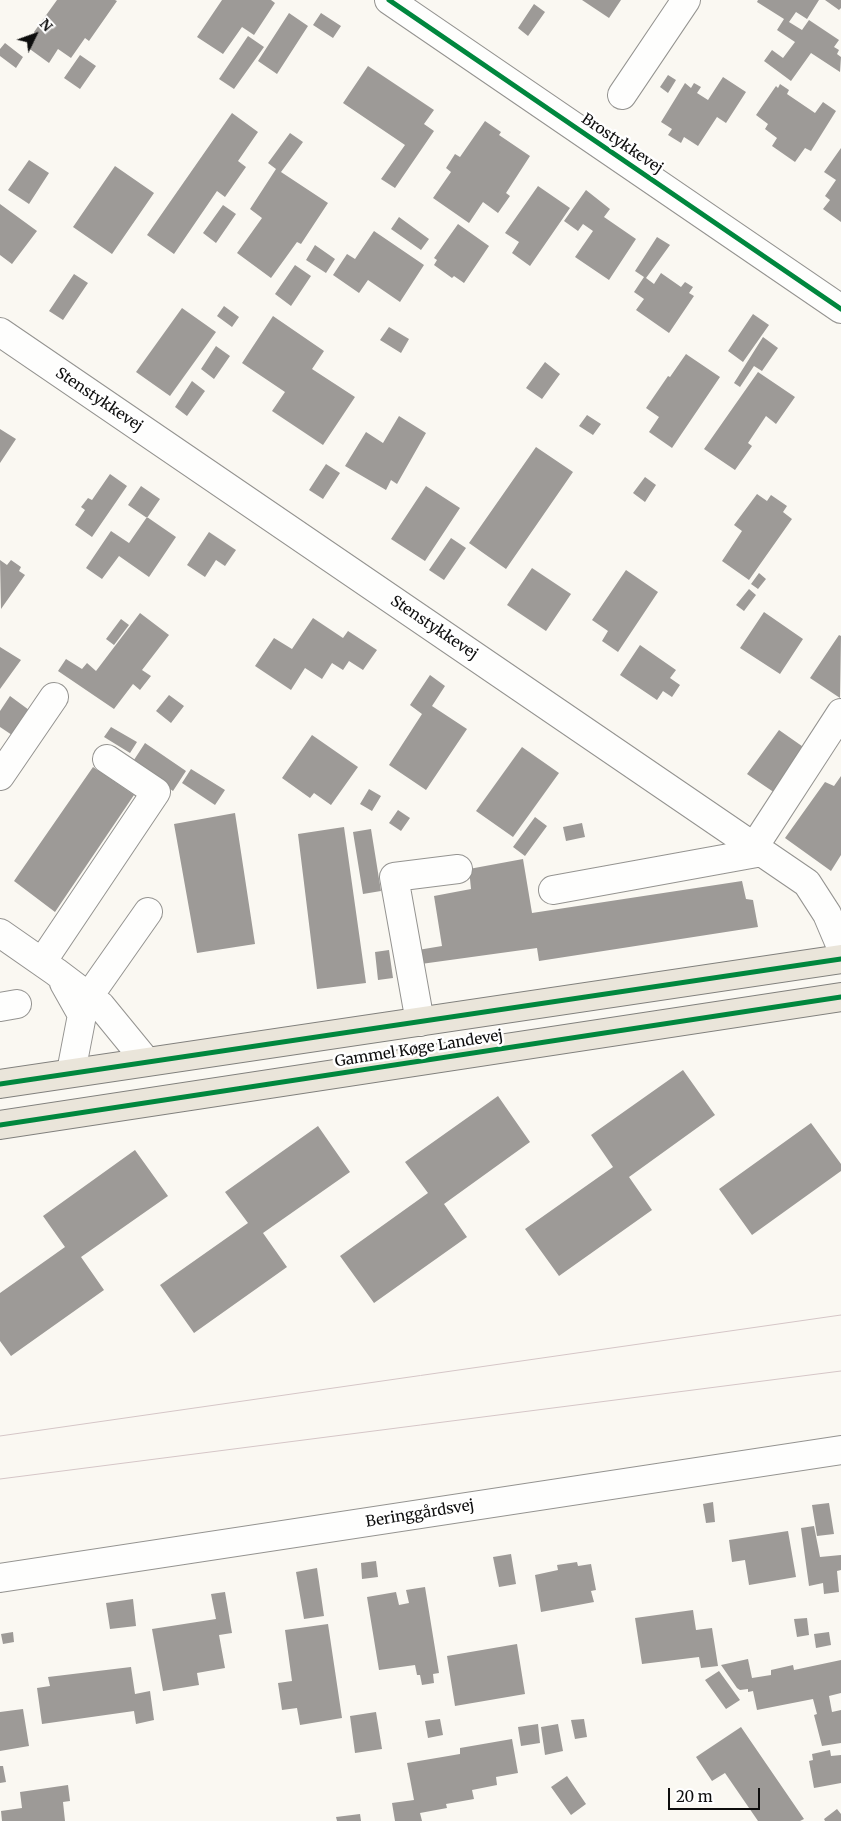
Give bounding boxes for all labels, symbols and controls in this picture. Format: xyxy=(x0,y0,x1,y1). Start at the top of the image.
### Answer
north arrow xyxy=(10,10,60,60)
text: N xyxy=(36,15,57,35)
street label: Brostykkevej xyxy=(578,110,666,178)
street label: Stenstykkevej xyxy=(52,364,146,436)
street label: Stenstykkevej xyxy=(387,592,481,664)
street label: Gammel Køge Landevej xyxy=(334,1027,504,1071)
street label: Beringgårdsvej xyxy=(365,1497,475,1531)
scale bar xyxy=(671,1778,764,1810)
text: 20 m xyxy=(676,1787,713,1806)

